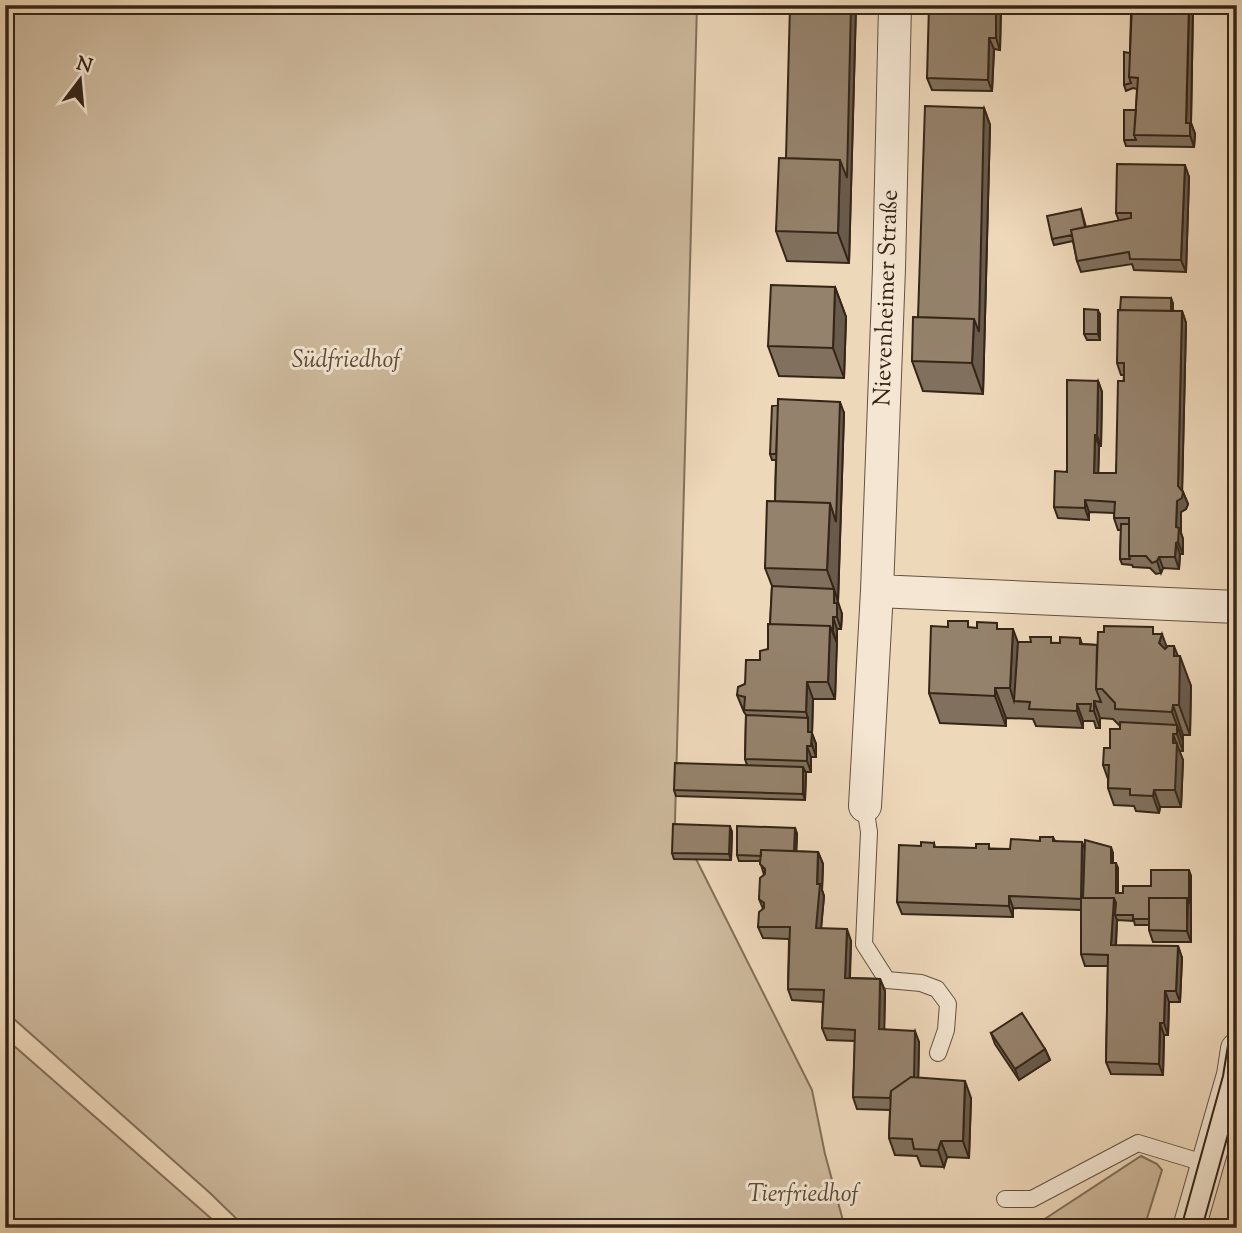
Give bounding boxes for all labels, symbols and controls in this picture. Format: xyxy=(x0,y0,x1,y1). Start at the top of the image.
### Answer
north arrow xyxy=(46,46,116,116)
text: N xyxy=(73,51,95,81)
street label: Nievenheimer Straße xyxy=(866,189,908,407)
park label: Südfriedhof xyxy=(292,344,403,378)
park label: Tierfriedhof xyxy=(747,1178,861,1212)

